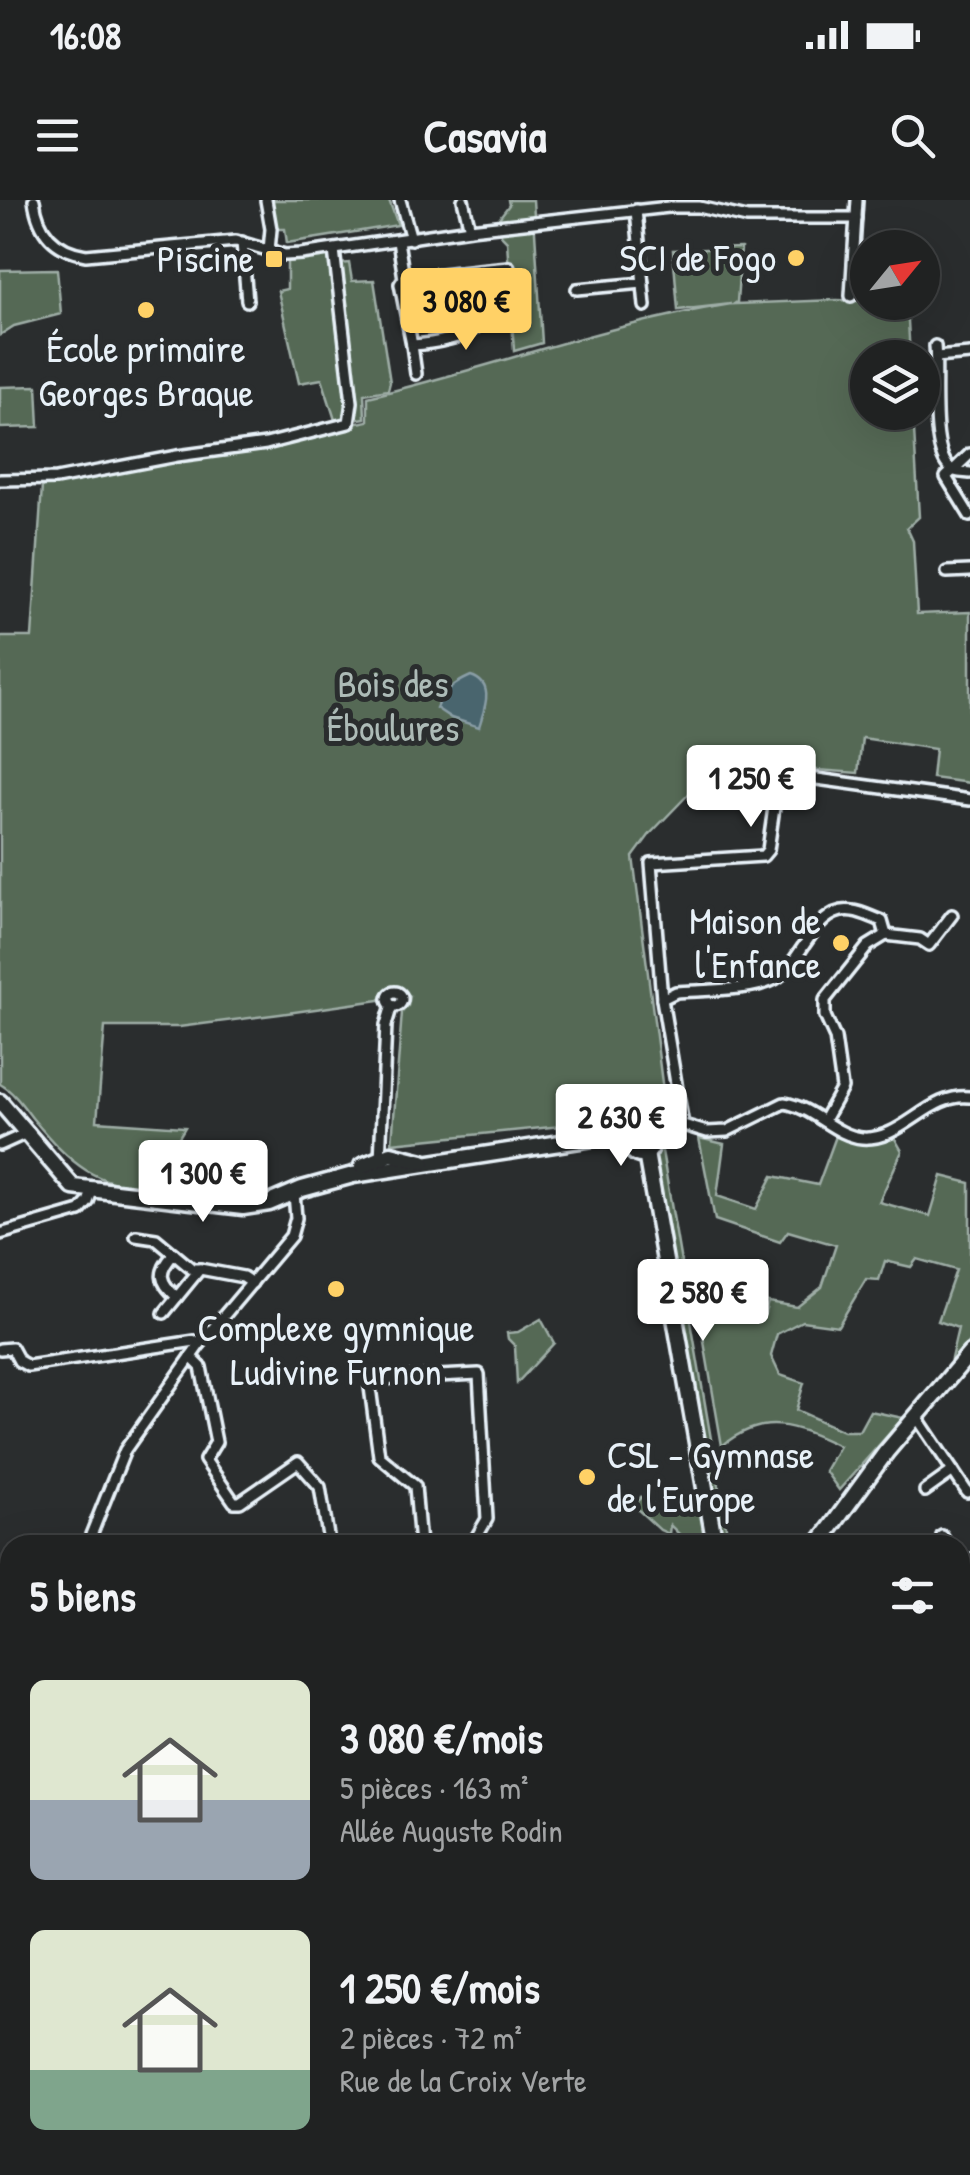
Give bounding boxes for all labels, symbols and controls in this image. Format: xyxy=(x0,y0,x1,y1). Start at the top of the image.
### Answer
text: 16:08 xyxy=(50,9,121,61)
text: Casavia xyxy=(424,105,547,166)
icon: menu xyxy=(30,108,85,163)
icon: search xyxy=(885,108,940,163)
north arrow xyxy=(850,230,940,320)
map controls xyxy=(850,230,940,430)
place label: SCI de Fogo xyxy=(620,231,776,283)
place label: Piscine xyxy=(157,232,254,284)
marker: SCI de Fogo xyxy=(785,247,807,269)
marker: Piscine xyxy=(263,248,285,270)
pin: 3 080 € xyxy=(374,268,558,353)
text: 3 080 € xyxy=(423,279,509,322)
marker: École primaire Georges Braque xyxy=(135,299,157,321)
place label: École primaire Georges Braque xyxy=(38,322,254,418)
button: layers xyxy=(850,340,940,430)
park label: Bois des Éboulures xyxy=(327,657,459,753)
pin: 1 250 € xyxy=(659,745,843,830)
text: 1 250 € xyxy=(709,756,793,799)
place label: Maison de l'Enfance xyxy=(689,894,821,990)
marker: Maison de l'Enfance xyxy=(830,932,852,954)
pin: 2 630 € xyxy=(529,1084,713,1169)
text: 2 630 € xyxy=(578,1095,664,1138)
pin: 1 300 € xyxy=(111,1140,295,1225)
text: 1 300 € xyxy=(161,1151,245,1194)
pin: 2 580 € xyxy=(611,1259,795,1344)
text: 2 580 € xyxy=(660,1270,746,1313)
marker: Complexe gymnique Ludivine Furnon xyxy=(325,1278,347,1300)
place label: Complexe gymnique Ludivine Furnon xyxy=(198,1301,474,1397)
place label: CSL - Gymnase de l'Europe xyxy=(607,1428,814,1524)
marker: CSL - Gymnase de l'Europe xyxy=(576,1466,598,1488)
text: 5 biens xyxy=(30,1567,136,1624)
icon: filters xyxy=(885,1568,940,1623)
text: 3 080 €/mois xyxy=(340,1709,543,1766)
icon: home xyxy=(110,1720,230,1840)
text: 5 pièces · 163 m² xyxy=(340,1766,528,1809)
text: Allée Auguste Rodin xyxy=(340,1809,563,1852)
text: 1 250 €/mois xyxy=(340,1959,540,2016)
icon: home xyxy=(110,1970,230,2090)
text: 2 pièces · 72 m² xyxy=(340,2016,522,2059)
text: Rue de la Croix Verte xyxy=(340,2059,587,2102)

